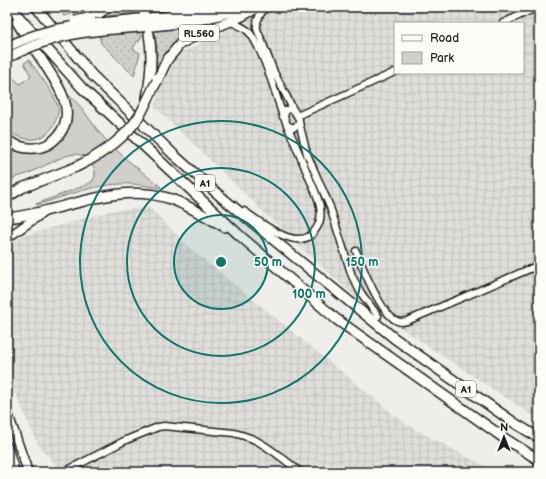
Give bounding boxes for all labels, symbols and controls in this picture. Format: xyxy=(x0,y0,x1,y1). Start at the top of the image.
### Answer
legend xyxy=(394,22,524,74)
road number: RL560 xyxy=(179,25,219,41)
text: Road xyxy=(430,31,459,46)
text: Park xyxy=(430,51,454,66)
road number: A1 xyxy=(195,175,215,191)
centre of rings xyxy=(214,255,228,269)
text: 50 m xyxy=(254,255,282,270)
text: 150 m xyxy=(346,255,378,270)
text: 100 m xyxy=(292,287,326,302)
road number: A1 xyxy=(456,381,476,397)
north arrow xyxy=(484,417,524,457)
text: N xyxy=(500,421,508,434)

